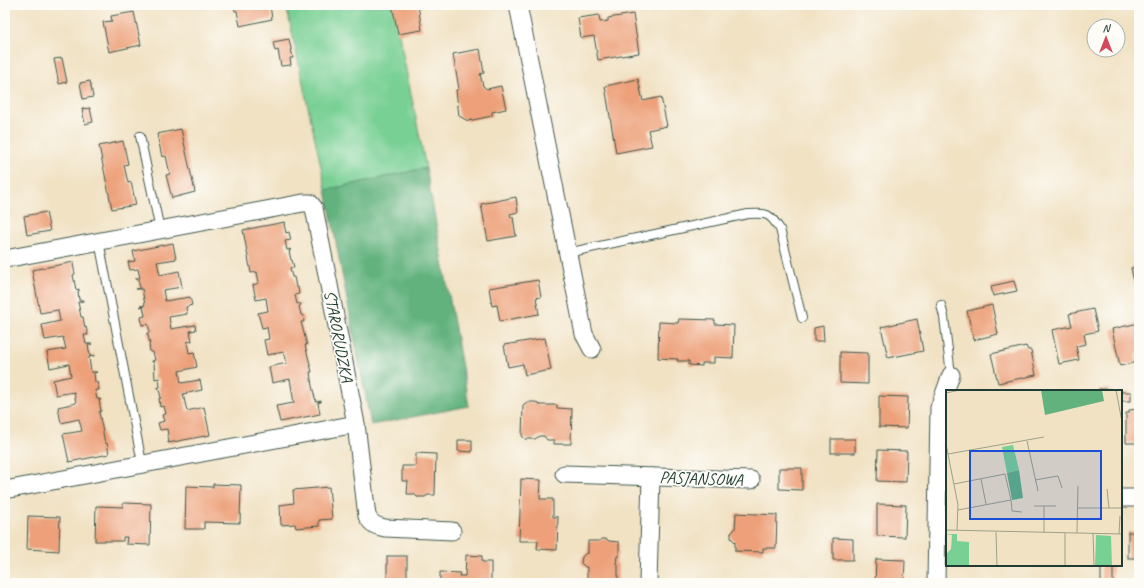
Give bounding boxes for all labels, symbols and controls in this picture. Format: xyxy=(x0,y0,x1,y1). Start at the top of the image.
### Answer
north arrow xyxy=(1086,18,1126,58)
text: N xyxy=(1103,21,1112,35)
street label: STARORUDZKA xyxy=(319,288,358,385)
inset map xyxy=(946,390,1122,566)
street label: PASJANSOWA xyxy=(659,467,744,490)

